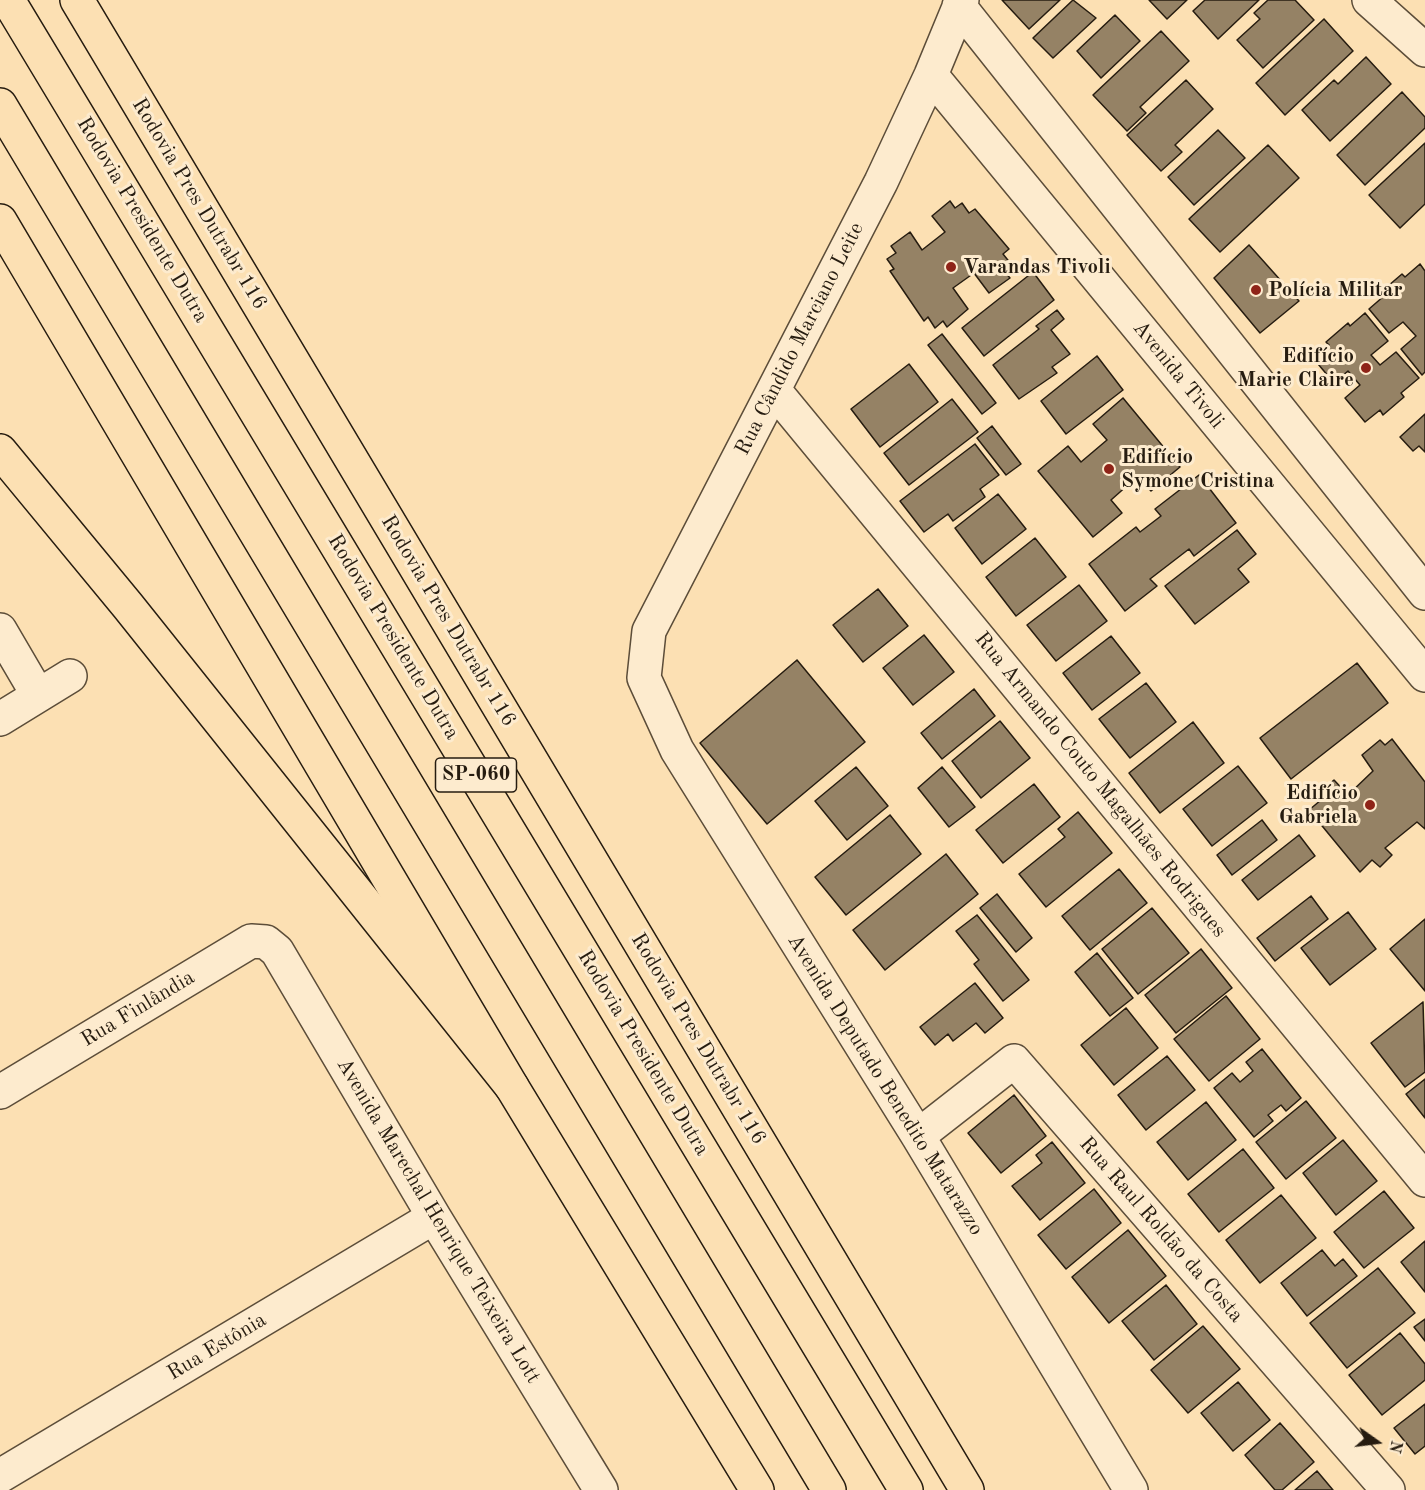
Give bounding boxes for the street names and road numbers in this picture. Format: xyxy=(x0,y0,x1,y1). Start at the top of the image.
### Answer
street label: Rodovia Pres Dutrabr 116 xyxy=(126,94,272,314)
street label: Rodovia Presidente Dutra xyxy=(71,113,213,327)
street label: Rua Cândido Marciano Leite xyxy=(730,218,870,460)
street label: Avenida Tivoli xyxy=(1127,316,1229,434)
street label: Rodovia Pres Dutrabr 116 xyxy=(375,511,521,731)
street label: Rodovia Presidente Dutra xyxy=(322,530,464,744)
street label: Rua Armando Couto Magalhães Rodrigues xyxy=(969,627,1231,943)
road number: SP-060 xyxy=(436,758,516,792)
street label: Rodovia Pres Dutrabr 116 xyxy=(625,929,771,1149)
street label: Avenida Deputado Benedito Matarazzo xyxy=(781,930,989,1240)
street label: Rodovia Presidente Dutra xyxy=(572,946,714,1160)
street label: Rua Finlândia xyxy=(77,965,199,1053)
street label: Avenida Marechal Henrique Teixeira Lott xyxy=(331,1054,545,1388)
street label: Rua Raul Roldão da Costa xyxy=(1073,1132,1249,1328)
street label: Rua Estônia xyxy=(163,1308,271,1386)

